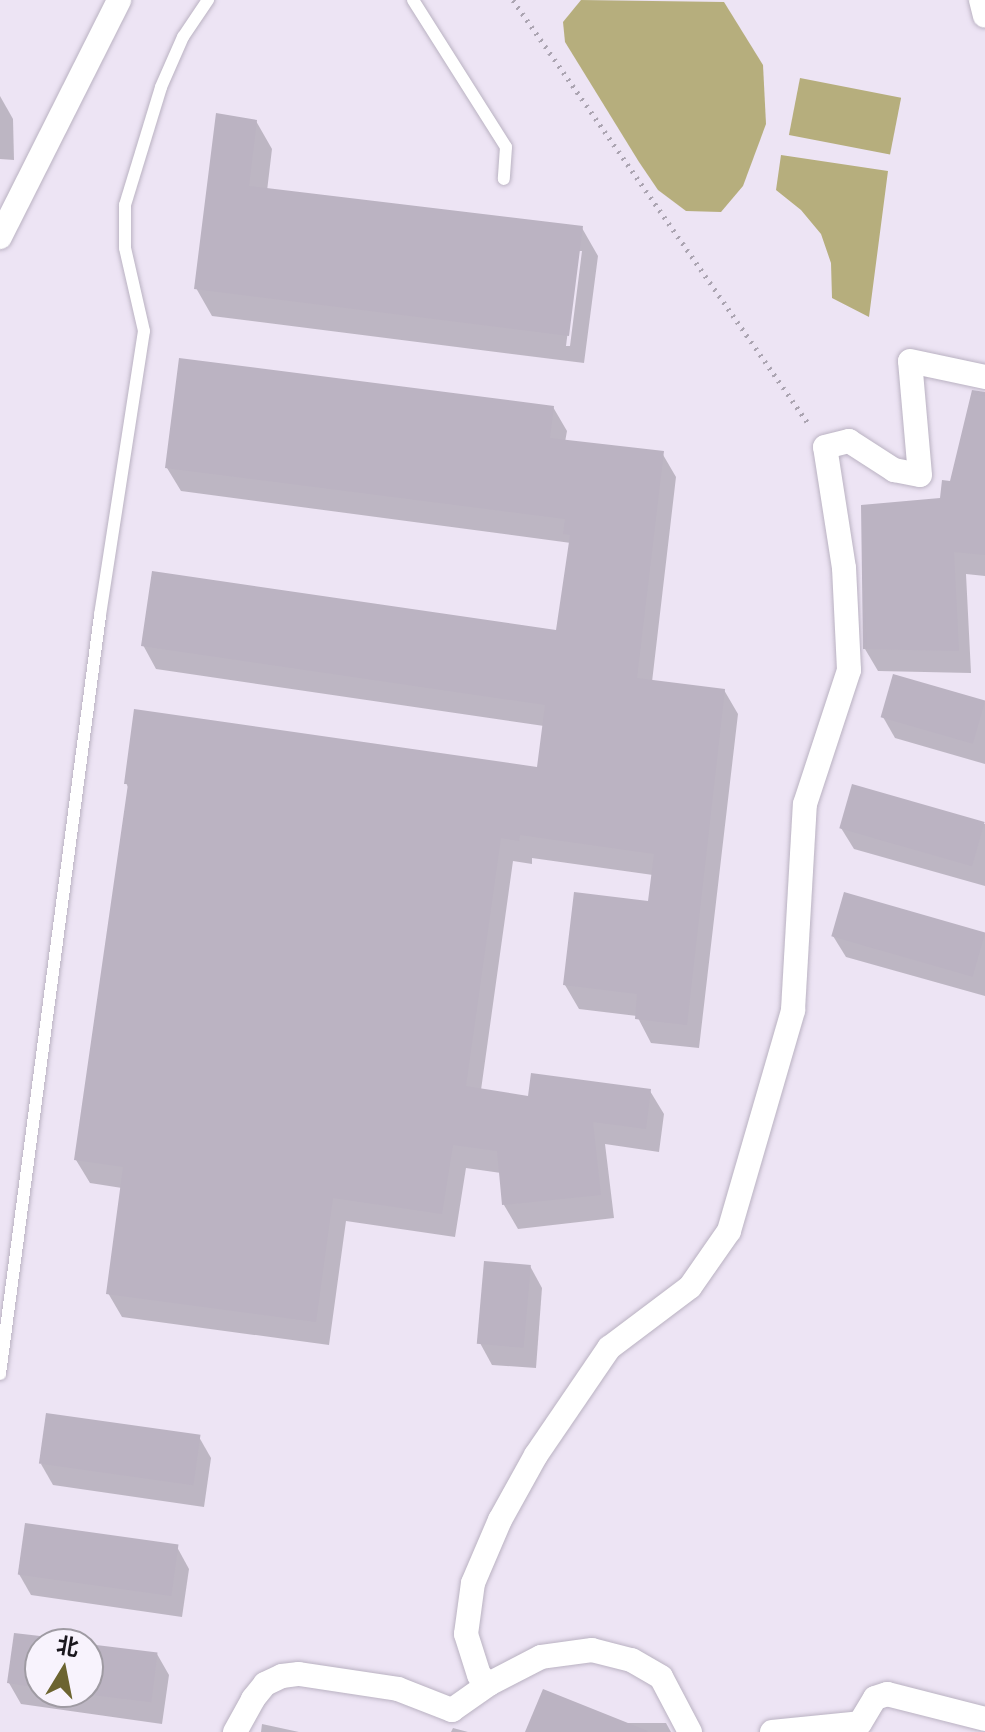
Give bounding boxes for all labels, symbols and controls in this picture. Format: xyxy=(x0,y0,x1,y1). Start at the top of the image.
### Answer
north arrow xyxy=(24,1628,104,1708)
text: 北 xyxy=(55,1631,81,1662)

